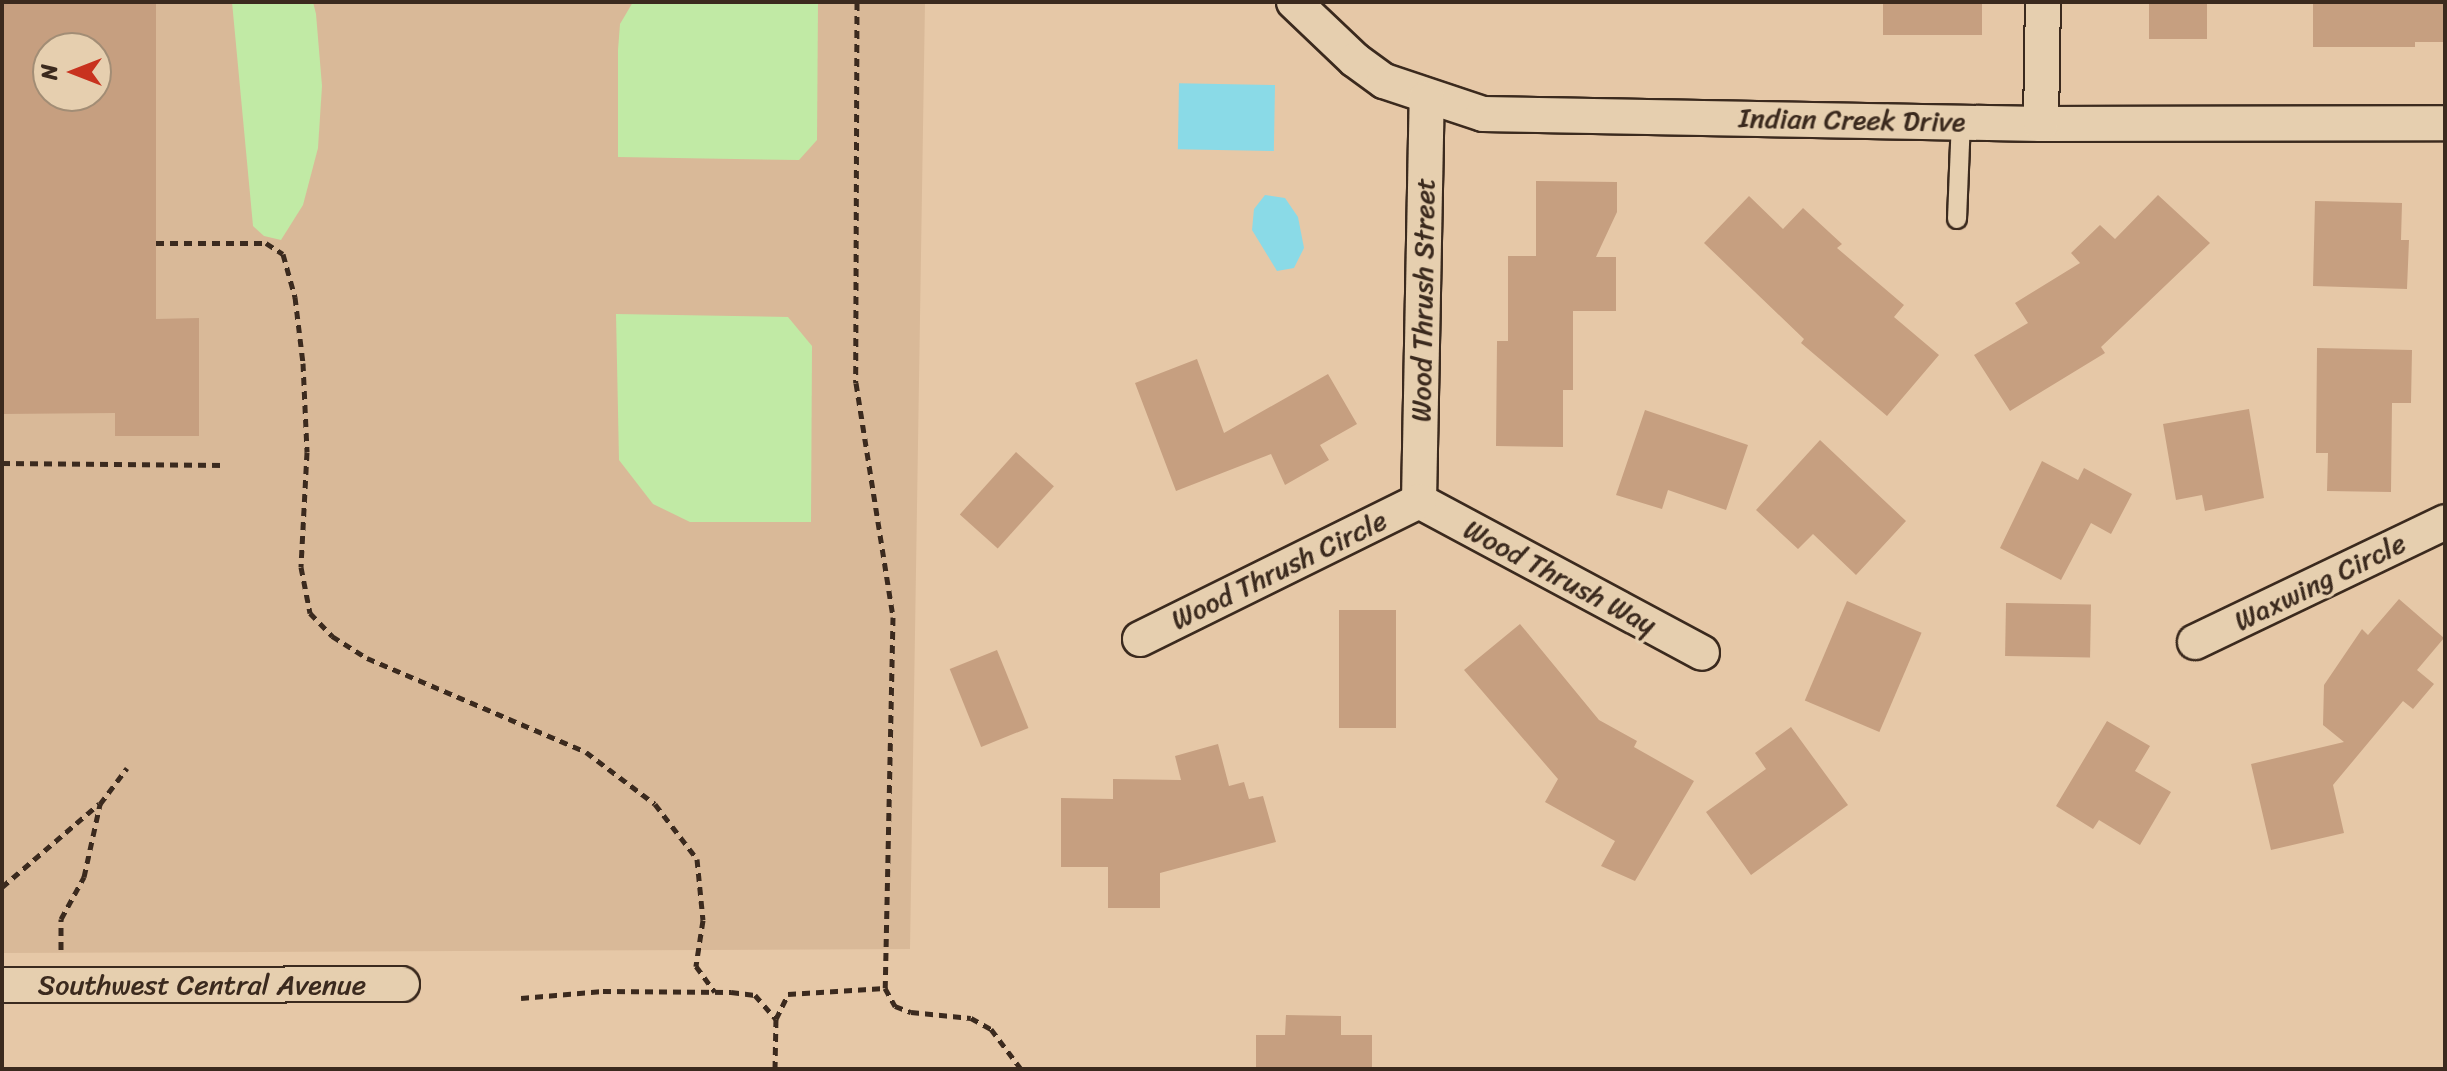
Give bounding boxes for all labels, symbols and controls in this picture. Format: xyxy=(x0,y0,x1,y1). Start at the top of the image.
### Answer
north arrow xyxy=(32,32,112,112)
text: N xyxy=(30,64,69,80)
street label: Indian Creek Drive xyxy=(1737,101,1967,139)
street label: Wood Thrush Street xyxy=(1404,178,1442,422)
street label: Wood Thrush Circle xyxy=(1166,503,1392,637)
street label: Wood Thrush Way xyxy=(1458,512,1662,642)
street label: Waxwing Circle xyxy=(2229,526,2411,638)
street label: Southwest Central Avenue xyxy=(38,968,366,1002)

